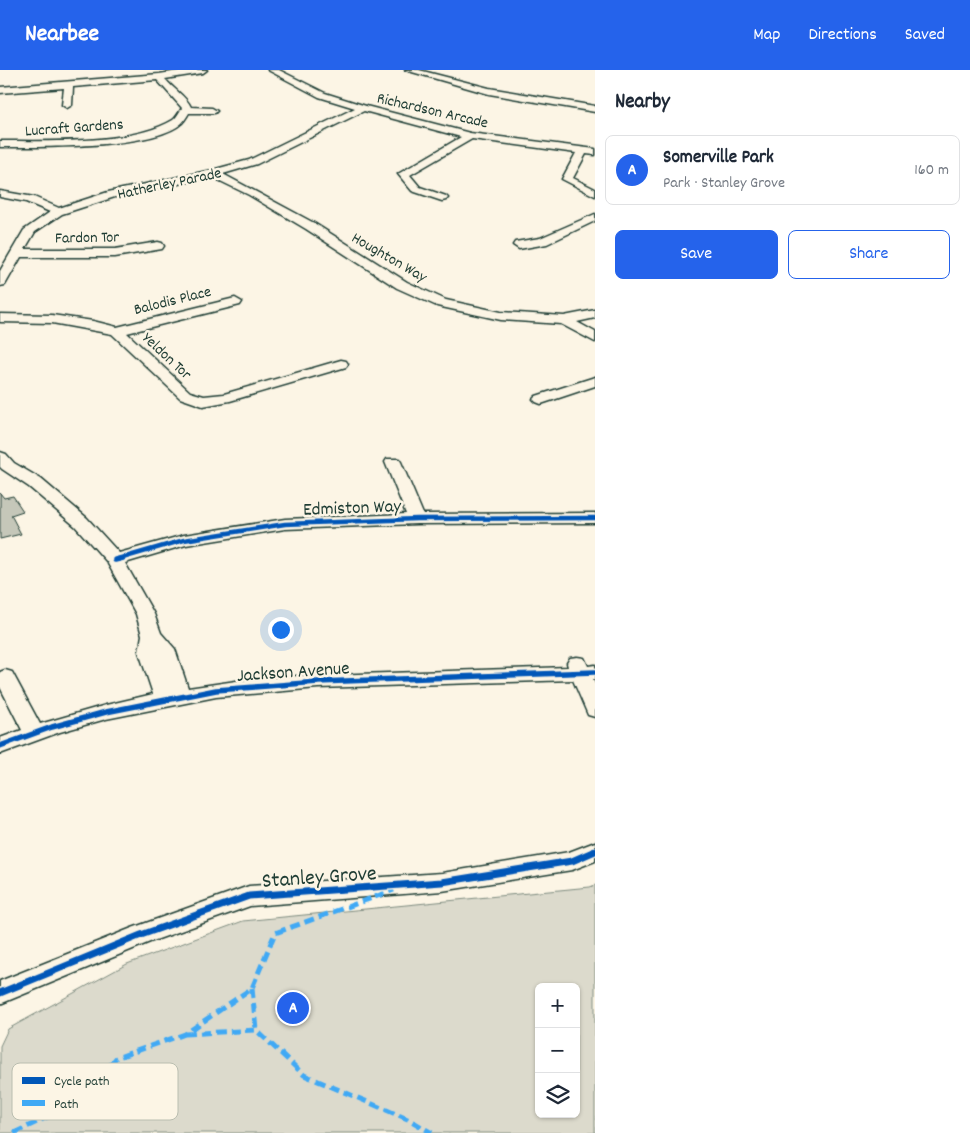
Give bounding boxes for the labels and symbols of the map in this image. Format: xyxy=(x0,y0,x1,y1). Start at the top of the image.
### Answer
street label: Richardson Arcade xyxy=(375,87,490,135)
street label: Lucraft Gardens xyxy=(24,114,124,143)
street label: Hatherley Parade xyxy=(115,162,224,207)
street label: Fardon Tor xyxy=(55,226,119,251)
street label: Houghton Way xyxy=(347,227,431,289)
street label: Balodis Place xyxy=(132,281,214,322)
street label: Yeldon Tor xyxy=(136,328,196,386)
street label: Edmiston Way xyxy=(303,494,402,525)
your location xyxy=(268,617,294,643)
street label: Jackson Avenue xyxy=(236,656,350,691)
street label: Stanley Grove xyxy=(261,859,378,898)
pin: A xyxy=(277,989,309,1027)
legend xyxy=(12,1063,178,1120)
text: Cycle path xyxy=(54,1072,110,1092)
text: Path xyxy=(54,1095,79,1115)

